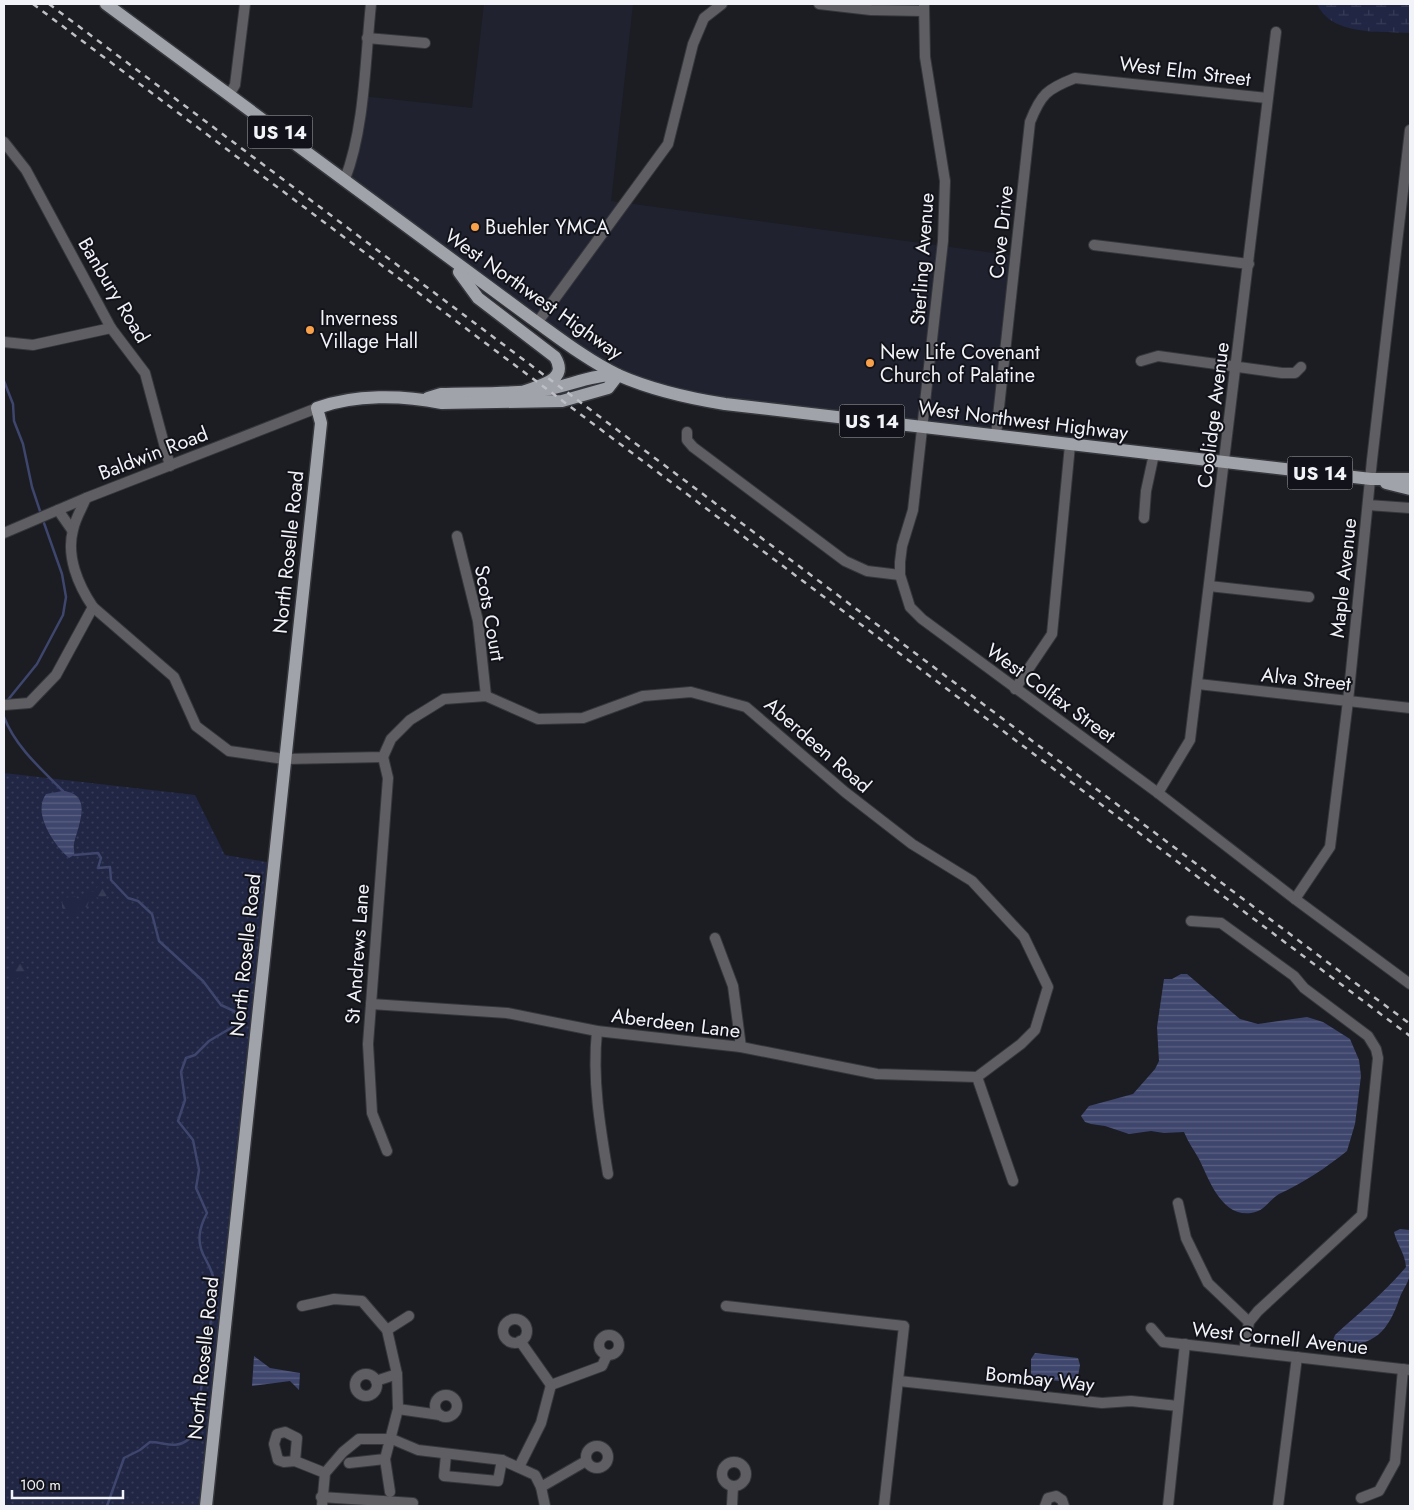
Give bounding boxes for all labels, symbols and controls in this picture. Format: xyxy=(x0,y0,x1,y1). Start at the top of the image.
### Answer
street label: West Elm Street xyxy=(1118,49,1253,94)
road number: US 14 xyxy=(248,115,312,148)
street label: Cove Drive xyxy=(982,184,1021,280)
street label: Sterling Avenue xyxy=(903,192,942,326)
place label: Buehler YMCA xyxy=(485,213,610,242)
marker: Buehler YMCA xyxy=(469,221,481,233)
street label: West Northwest Highway xyxy=(439,222,629,367)
street label: Banbury Road xyxy=(71,232,157,349)
place label: Inverness Village Hall xyxy=(320,304,418,356)
marker: Inverness Village Hall xyxy=(304,324,316,336)
place label: New Life Covenant Church of Palatine xyxy=(880,338,1040,390)
street label: Coolidge Avenue xyxy=(1190,340,1237,490)
marker: New Life Covenant Church of Palatine xyxy=(864,357,876,369)
street label: West Northwest Highway xyxy=(916,393,1130,448)
road number: US 14 xyxy=(840,404,904,438)
street label: Baldwin Road xyxy=(94,419,212,488)
road number: US 14 xyxy=(1288,456,1352,489)
street label: North Roselle Road xyxy=(266,469,311,635)
street label: Maple Avenue xyxy=(1323,517,1364,639)
street label: Scots Court xyxy=(467,563,512,664)
street label: West Colfax Street xyxy=(980,636,1122,751)
street label: Alva Street xyxy=(1260,660,1352,699)
street label: Aberdeen Road xyxy=(758,691,878,800)
street label: North Roselle Road xyxy=(223,872,268,1038)
street label: St Andrews Lane xyxy=(338,883,377,1025)
street label: Aberdeen Lane xyxy=(610,1001,742,1046)
street label: North Roselle Road xyxy=(181,1275,226,1441)
street label: West Cornell Avenue xyxy=(1190,1315,1370,1362)
street label: Bombay Way xyxy=(984,1359,1096,1400)
scale bar xyxy=(12,1468,124,1500)
text: 100 m xyxy=(20,1474,61,1496)

